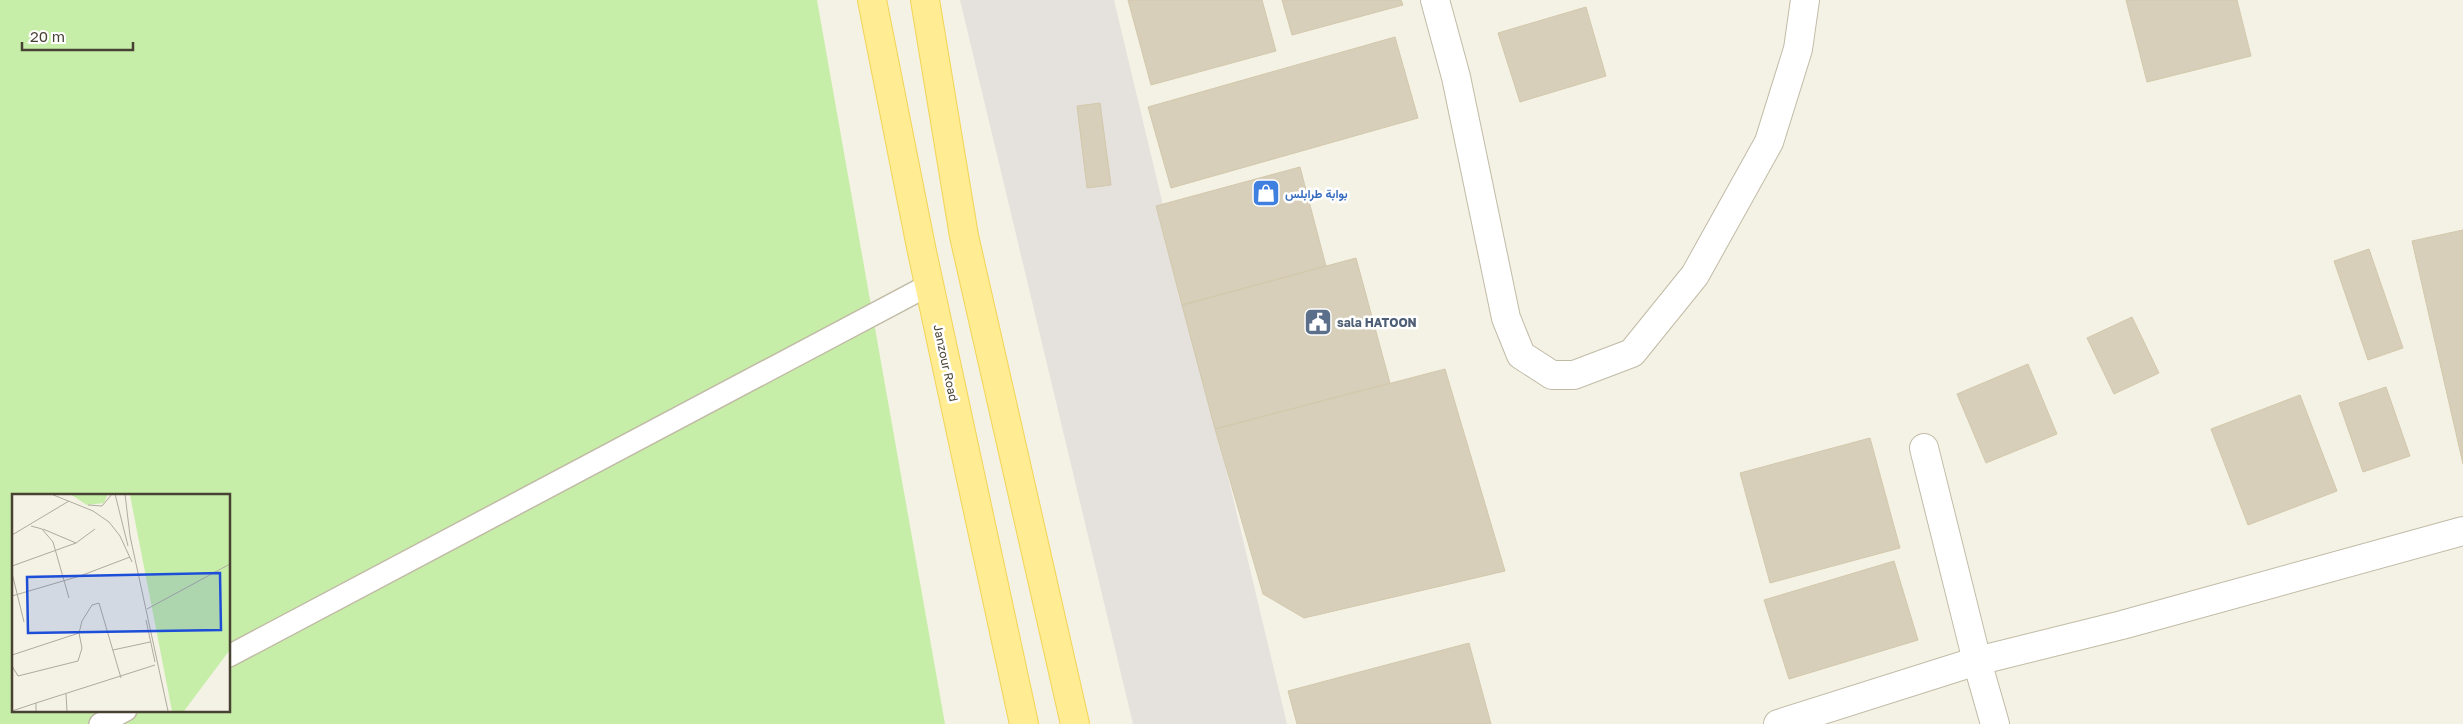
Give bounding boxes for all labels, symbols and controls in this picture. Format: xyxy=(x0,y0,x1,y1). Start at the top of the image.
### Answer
scale bar xyxy=(22,20,134,52)
text: 20 m xyxy=(30,27,65,45)
shop icon: بوابة طرابلس xyxy=(1251,178,1281,208)
place label: بوابة طرابلس xyxy=(1285,186,1348,202)
public building icon: sala HATOON xyxy=(1303,307,1333,337)
place label: sala HATOON xyxy=(1337,315,1417,330)
street label: Janzour Road xyxy=(931,323,961,403)
inset map xyxy=(12,494,230,712)

